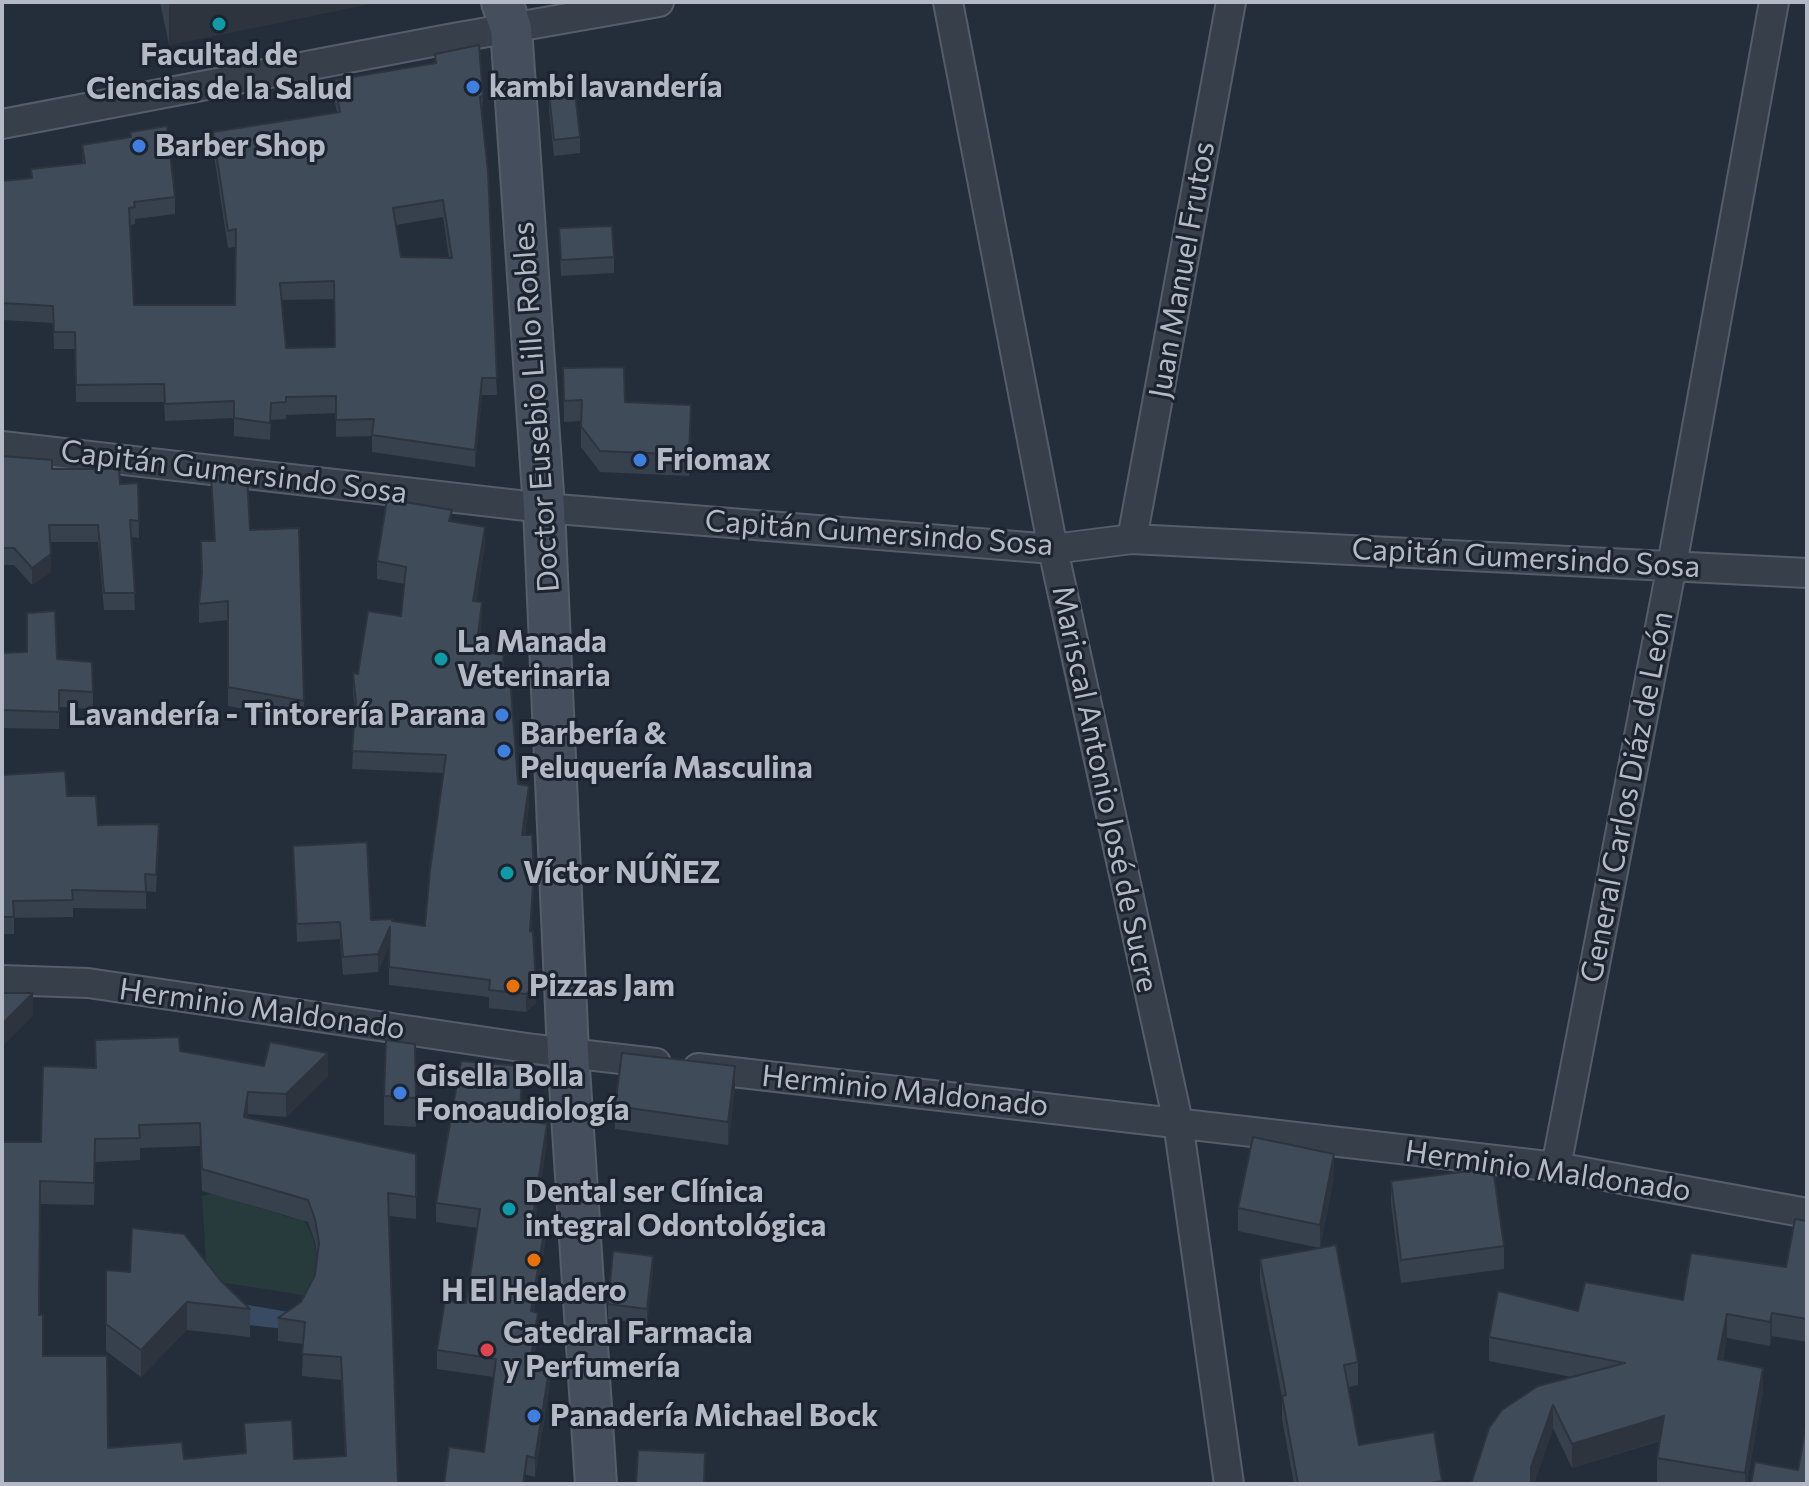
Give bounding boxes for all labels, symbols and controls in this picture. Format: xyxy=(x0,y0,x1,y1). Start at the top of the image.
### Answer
marker: Facultad de Ciencias de la Salud xyxy=(210,15,228,33)
place label: Facultad de Ciencias de la Salud xyxy=(86,37,352,108)
place label: kambi lavandería xyxy=(489,69,723,105)
marker: kambi lavandería xyxy=(464,78,482,96)
place label: Barber Shop xyxy=(155,128,326,164)
marker: Barber Shop xyxy=(130,137,148,155)
street label: Juan Manuel Frutos xyxy=(1142,139,1222,401)
street label: Doctor Eusebio Lillo Robles xyxy=(505,220,567,594)
street label: Capitán Gumersindo Sosa xyxy=(59,433,409,511)
place label: Friomax xyxy=(656,442,771,478)
marker: Friomax xyxy=(631,451,649,469)
street label: Capitán Gumersindo Sosa xyxy=(704,503,1054,563)
street label: Capitán Gumersindo Sosa xyxy=(1351,531,1701,585)
street label: Mariscal Antonio José de Sucre xyxy=(1044,582,1166,996)
street label: General Carlos Diáz de León xyxy=(1573,608,1681,986)
place label: La Manada Veterinaria xyxy=(457,624,611,694)
marker: La Manada Veterinaria xyxy=(432,650,450,668)
place label: Lavandería - Tintorería Parana xyxy=(68,697,486,733)
marker: Lavandería - Tintorería Parana xyxy=(493,706,511,724)
place label: Barbería & Peluquería Masculina xyxy=(520,716,813,786)
marker: Barbería & Peluquería Masculina xyxy=(495,742,513,760)
place label: Víctor NÚÑEZ xyxy=(523,855,720,891)
marker: Víctor NÚÑEZ xyxy=(498,864,516,882)
place label: Pizzas Jam xyxy=(529,968,675,1004)
street label: Herminio Maldonado xyxy=(117,971,407,1047)
marker: Pizzas Jam xyxy=(504,977,522,995)
place label: Gisella Bolla Fonoaudiología xyxy=(416,1058,630,1128)
street label: Herminio Maldonado xyxy=(760,1058,1050,1124)
marker: Gisella Bolla Fonoaudiología xyxy=(391,1084,409,1102)
street label: Herminio Maldonado xyxy=(1403,1133,1693,1209)
place label: Dental ser Clínica integral Odontológica xyxy=(525,1174,826,1244)
marker: Dental ser Clínica integral Odontológica xyxy=(500,1200,518,1218)
marker: H El Heladero xyxy=(525,1251,543,1269)
place label: H El Heladero xyxy=(441,1273,627,1309)
place label: Catedral Farmacia y Perfumería xyxy=(503,1315,753,1386)
marker: Catedral Farmacia y Perfumería xyxy=(478,1341,496,1359)
place label: Panadería Michael Bock xyxy=(550,1398,878,1434)
marker: Panadería Michael Bock xyxy=(525,1407,543,1425)

